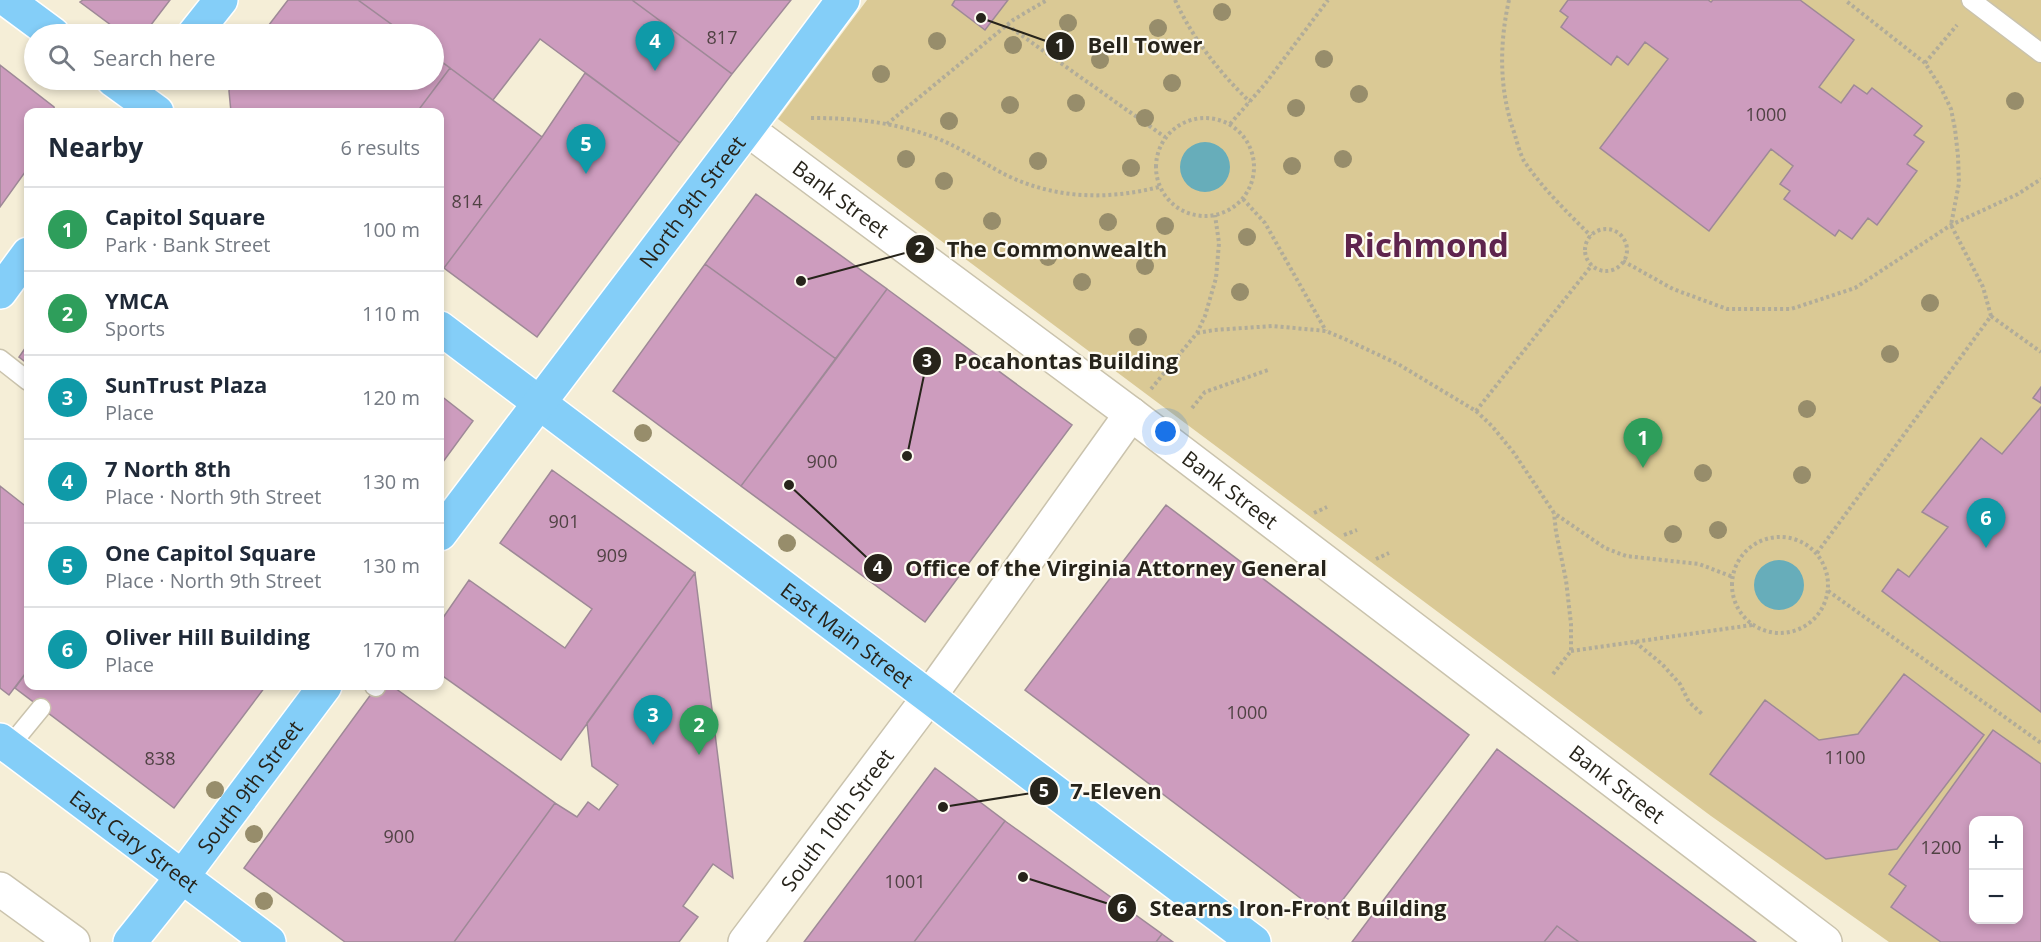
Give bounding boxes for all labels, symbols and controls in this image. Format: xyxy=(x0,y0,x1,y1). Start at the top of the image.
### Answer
pin: 4 xyxy=(636,22,674,71)
search box xyxy=(24,24,444,90)
house number: 817 xyxy=(707,25,737,49)
callout: Bell Tower xyxy=(1045,26,1214,66)
text: Bell Tower xyxy=(1087,29,1203,59)
text: 1 xyxy=(1055,33,1065,57)
icon: search xyxy=(45,41,78,74)
text: Search here xyxy=(93,42,216,72)
house number: 1000 xyxy=(1745,102,1787,126)
pin: 5 xyxy=(566,124,606,174)
text: Nearby xyxy=(48,129,143,165)
street label: North 9th Street xyxy=(633,130,751,274)
text: 6 results xyxy=(340,134,420,161)
street label: Bank Street xyxy=(787,154,895,244)
house number: 814 xyxy=(452,189,482,213)
text: Capitol Square xyxy=(105,201,265,231)
text: 1 xyxy=(62,216,73,243)
text: 100 m xyxy=(362,216,420,243)
district label: Richmond xyxy=(1343,222,1509,267)
callout: The Commonwealth xyxy=(905,229,1179,269)
text: Park · Bank Street xyxy=(105,231,270,258)
text: The Commonwealth xyxy=(947,233,1167,263)
text: 2 xyxy=(915,236,925,260)
text: YMCA xyxy=(105,285,169,315)
text: 2 xyxy=(62,300,73,327)
text: 110 m xyxy=(362,300,420,327)
text: Sports xyxy=(105,315,165,342)
callout: Pocahontas Building xyxy=(912,341,1190,381)
text: Pocahontas Building xyxy=(954,345,1179,375)
text: 3 xyxy=(922,348,932,372)
text: SunTrust Plaza xyxy=(105,369,267,399)
text: 3 xyxy=(62,384,73,411)
text: 120 m xyxy=(362,384,420,411)
text: Place xyxy=(105,399,154,426)
your location xyxy=(1151,417,1180,446)
pin: 1 xyxy=(1624,418,1662,468)
street label: Bank Street xyxy=(1177,444,1284,535)
house number: 900 xyxy=(807,449,837,473)
text: 7 North 8th xyxy=(105,453,231,483)
text: 4 xyxy=(62,468,73,495)
text: 130 m xyxy=(362,468,420,495)
text: Place · North 9th Street xyxy=(105,483,321,510)
pin: 6 xyxy=(1966,498,2006,548)
house number: 901 xyxy=(549,509,579,533)
text: One Capitol Square xyxy=(105,537,316,567)
house number: 909 xyxy=(597,543,627,567)
callout: Office of the Virginia Attorney General xyxy=(863,548,1339,588)
text: 5 xyxy=(62,552,73,579)
text: 130 m xyxy=(362,552,420,579)
text: Office of the Virginia Attorney General xyxy=(905,552,1327,582)
text: 4 xyxy=(873,555,883,579)
text: Place · North 9th Street xyxy=(105,567,321,594)
street label: East Main Street xyxy=(775,576,919,694)
text: Oliver Hill Building xyxy=(105,621,310,651)
text: 6 xyxy=(62,636,73,663)
text: 170 m xyxy=(362,636,420,663)
text: Place xyxy=(105,651,154,678)
pin: 3 xyxy=(634,696,672,745)
house number: 1000 xyxy=(1226,700,1268,724)
pin: 2 xyxy=(680,706,718,755)
street label: South 9th Street xyxy=(191,715,309,859)
street label: Bank Street xyxy=(1564,738,1671,829)
street label: South 10th Street xyxy=(774,743,900,897)
house number: 1100 xyxy=(1824,745,1866,769)
house number: 838 xyxy=(145,746,175,770)
callout: 7-Eleven xyxy=(1029,771,1174,811)
text: 7-Eleven xyxy=(1070,775,1162,805)
text: 5 xyxy=(1039,778,1049,802)
street label: East Cary Street xyxy=(64,783,205,898)
map controls xyxy=(1969,816,2023,924)
button: + xyxy=(1969,816,2023,870)
house number: 900 xyxy=(384,824,414,848)
house number: 1200 xyxy=(1920,835,1962,859)
house number: 1001 xyxy=(884,869,926,893)
button: − xyxy=(1969,870,2023,924)
callout: Stearns Iron-Front Building xyxy=(1107,888,1458,928)
text: Stearns Iron-Front Building xyxy=(1149,892,1447,922)
text: 6 xyxy=(1117,895,1127,919)

